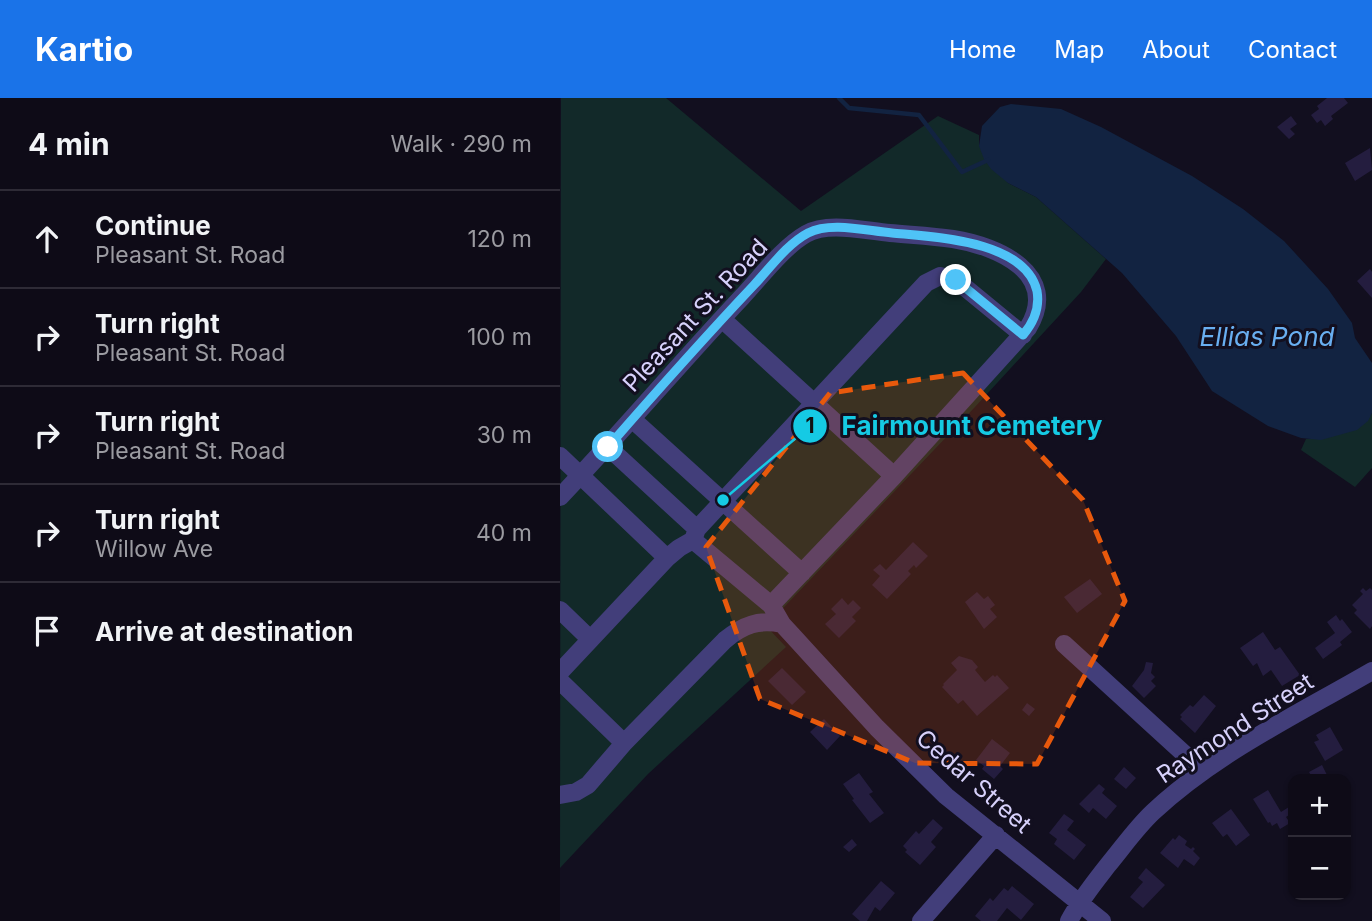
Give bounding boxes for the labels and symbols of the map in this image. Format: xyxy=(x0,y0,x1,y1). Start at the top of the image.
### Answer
street label: Pleasant St. Road xyxy=(617,232,773,398)
route end xyxy=(940,264,971,295)
water label: Ellias Pond xyxy=(1200,321,1335,352)
callout: Fairmount Cemetery xyxy=(793,403,1117,450)
text: Fairmount Cemetery xyxy=(842,410,1103,441)
text: 1 xyxy=(805,413,815,438)
route start xyxy=(592,431,623,462)
street label: Raymond Street xyxy=(1151,667,1319,789)
street label: Cedar Street xyxy=(910,723,1038,839)

